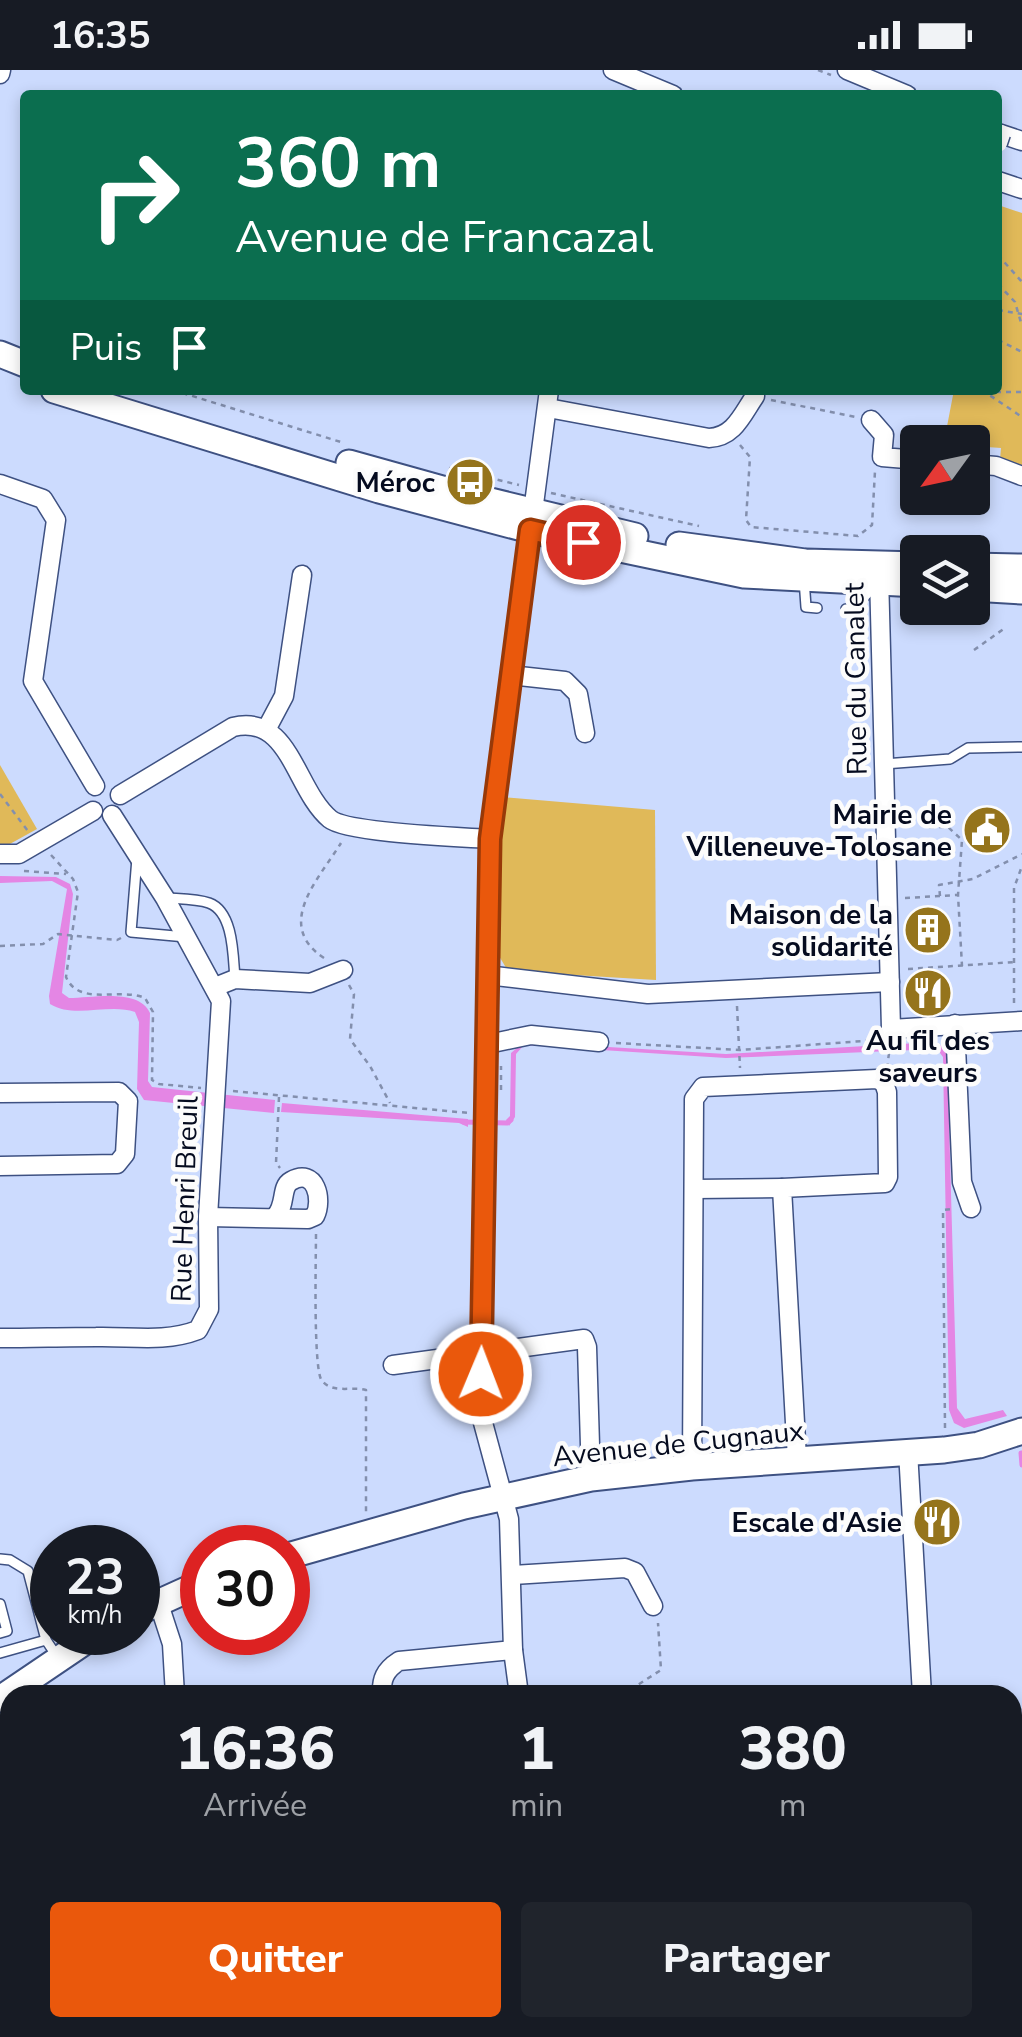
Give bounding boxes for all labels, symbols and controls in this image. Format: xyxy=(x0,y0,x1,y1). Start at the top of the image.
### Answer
text: 16:35 xyxy=(50,10,151,61)
text: 360 m xyxy=(235,116,441,212)
icon: right xyxy=(70,130,200,260)
text: Avenue de Francazal xyxy=(235,207,653,268)
icon: arrive xyxy=(162,320,217,375)
text: Puis xyxy=(70,322,142,373)
north arrow xyxy=(900,425,990,515)
map controls xyxy=(900,425,990,625)
bus stop icon: Méroc xyxy=(444,456,496,508)
place label: Méroc xyxy=(355,464,435,502)
pin xyxy=(541,500,626,585)
icon: arrive xyxy=(556,515,611,570)
button: layers xyxy=(900,535,990,625)
street label: Rue du Canalet xyxy=(835,582,877,776)
place label: Mairie de Villeneuve-Tolosane xyxy=(686,796,952,866)
public building icon: Mairie de Villeneuve-Tolosane xyxy=(961,804,1013,856)
place label: Maison de la solidarité xyxy=(729,896,893,966)
building icon: Maison de la solidarité xyxy=(902,904,954,956)
restaurant icon: Au fil des saveurs xyxy=(902,967,954,1019)
place label: Au fil des saveurs xyxy=(866,1022,990,1092)
street label: Rue Henri Breuil xyxy=(162,1094,208,1303)
position arrow xyxy=(429,1322,533,1426)
street label: Avenue de Cugnaux xyxy=(550,1412,806,1476)
restaurant icon: Escale d'Asie xyxy=(911,1496,963,1548)
place label: Escale d'Asie xyxy=(732,1504,902,1542)
speed limit sign: 30 xyxy=(180,1525,310,1655)
text: 23 xyxy=(65,1543,125,1612)
text: km/h xyxy=(67,1598,123,1632)
text: 16:36 xyxy=(175,1708,335,1790)
text: 1 xyxy=(519,1708,555,1790)
text: 380 xyxy=(739,1708,847,1790)
text: Arrivée xyxy=(203,1784,307,1827)
text: min xyxy=(510,1784,563,1827)
text: m xyxy=(779,1784,806,1827)
button: Quitter xyxy=(50,1902,501,2017)
button: Partager xyxy=(521,1902,972,2017)

